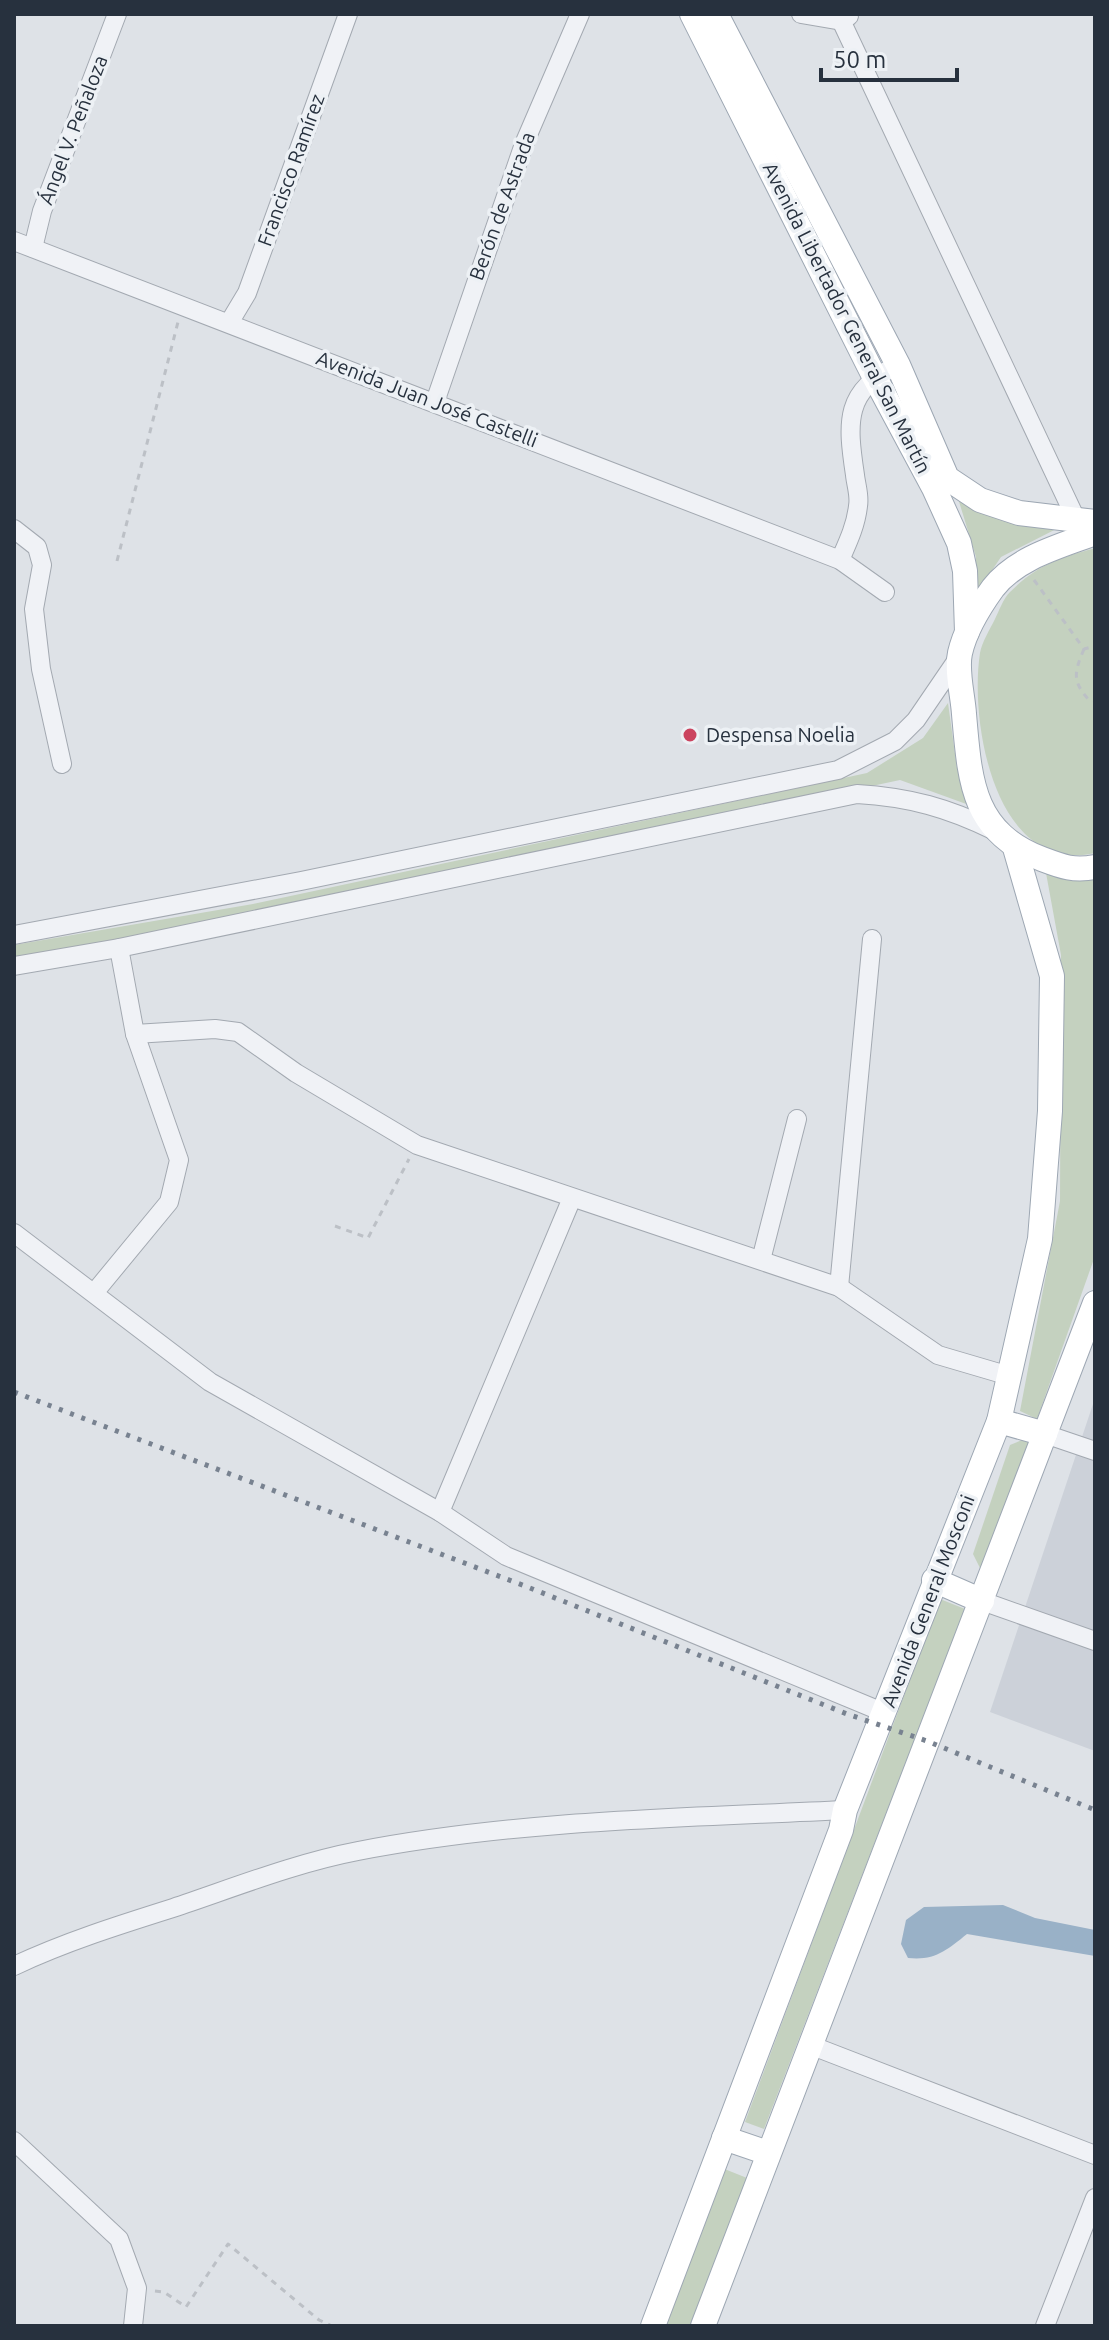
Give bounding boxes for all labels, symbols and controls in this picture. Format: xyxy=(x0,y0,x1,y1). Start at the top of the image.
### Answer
scale bar xyxy=(821,32,957,82)
text: 50 m xyxy=(833,46,886,73)
street label: Ángel V. Peñaloza xyxy=(33,52,112,208)
street label: Francisco Ramírez xyxy=(252,91,329,249)
street label: Berón de Astrada xyxy=(464,129,539,283)
street label: Avenida Libertador General San Martín xyxy=(759,158,936,477)
street label: Avenida Juan José Castelli xyxy=(313,346,541,451)
place label: Despensa Noelia xyxy=(706,723,855,746)
marker: Despensa Noelia xyxy=(681,726,699,744)
street label: Avenida General Mosconi xyxy=(876,1491,979,1710)

